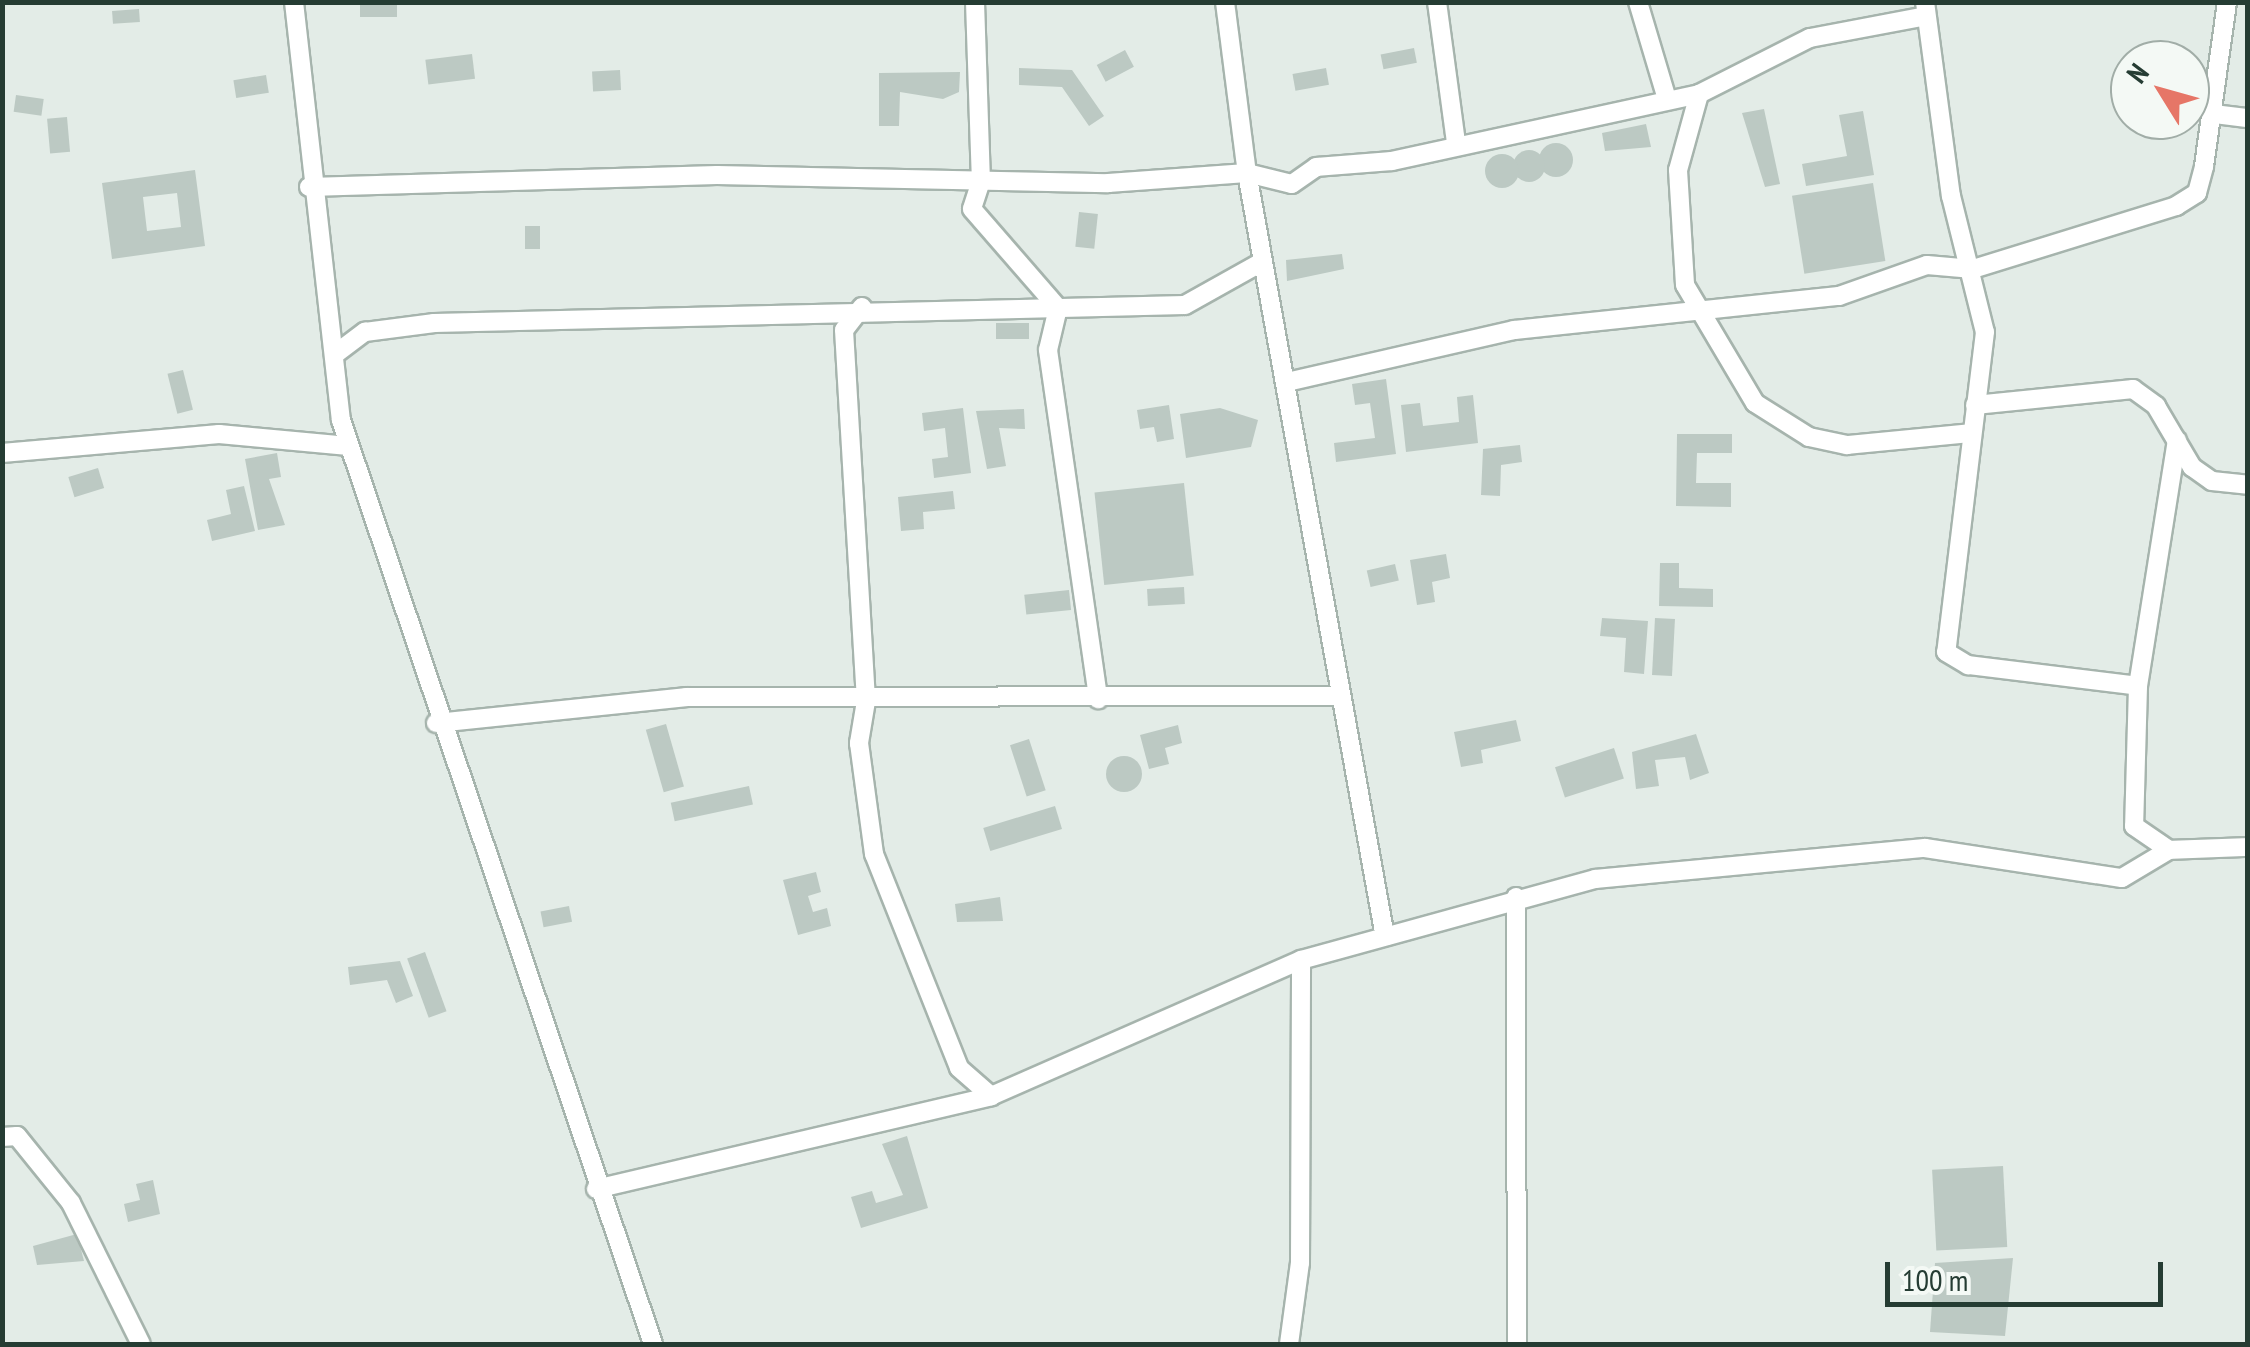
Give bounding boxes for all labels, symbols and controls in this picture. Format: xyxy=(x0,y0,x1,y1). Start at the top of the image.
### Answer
north arrow xyxy=(2110,40,2210,140)
text: N xyxy=(2118,56,2157,90)
scale bar xyxy=(1890,1242,2168,1304)
text: 100 m xyxy=(1902,1260,1968,1299)

